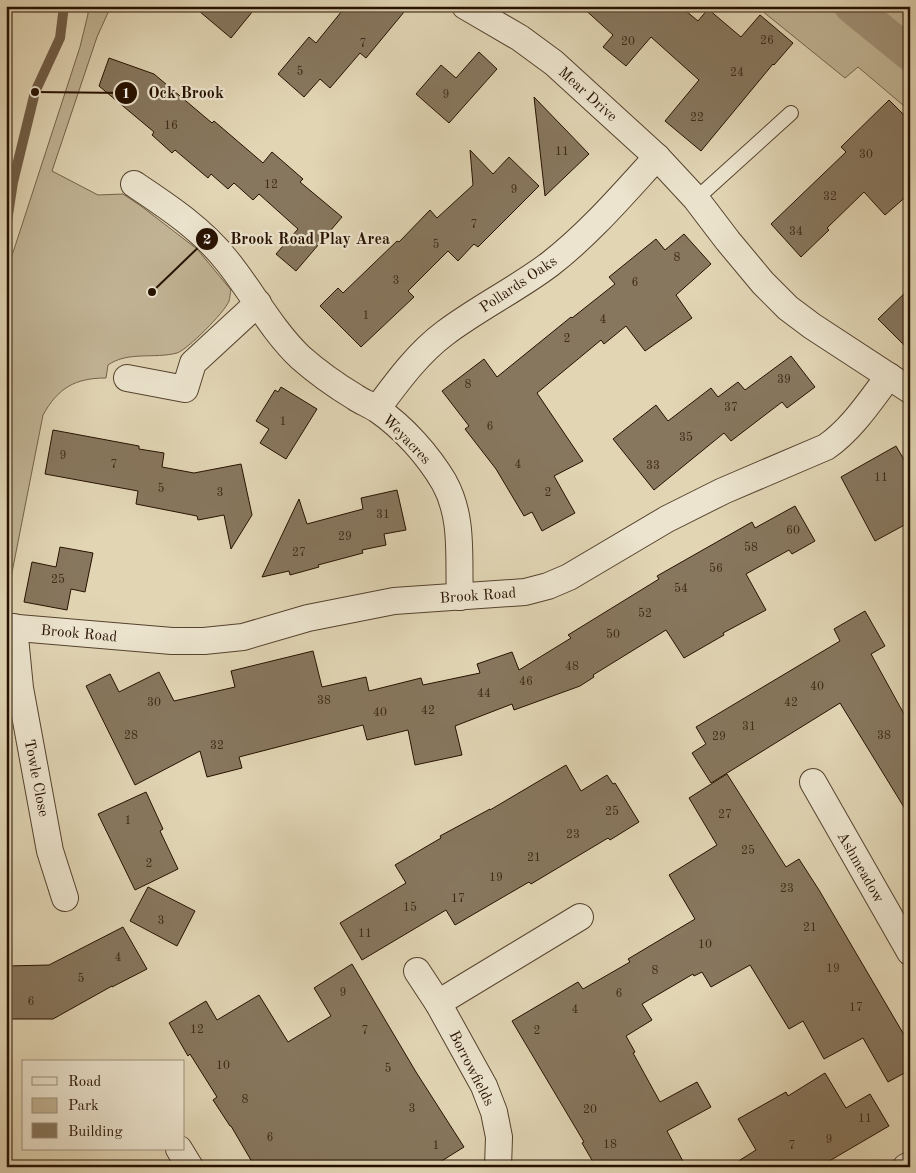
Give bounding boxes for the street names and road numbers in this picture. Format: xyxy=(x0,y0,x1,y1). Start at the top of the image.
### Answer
street label: Mear Drive xyxy=(555,65,619,125)
street label: Pollards Oaks xyxy=(478,254,560,316)
street label: Weyacres xyxy=(379,412,433,468)
street label: Brook Road xyxy=(439,586,517,607)
street label: Brook Road xyxy=(40,624,118,645)
street label: Towle Close xyxy=(21,738,50,818)
street label: Ashmeadow xyxy=(833,830,886,906)
street label: Borrowfields xyxy=(445,1029,496,1109)

